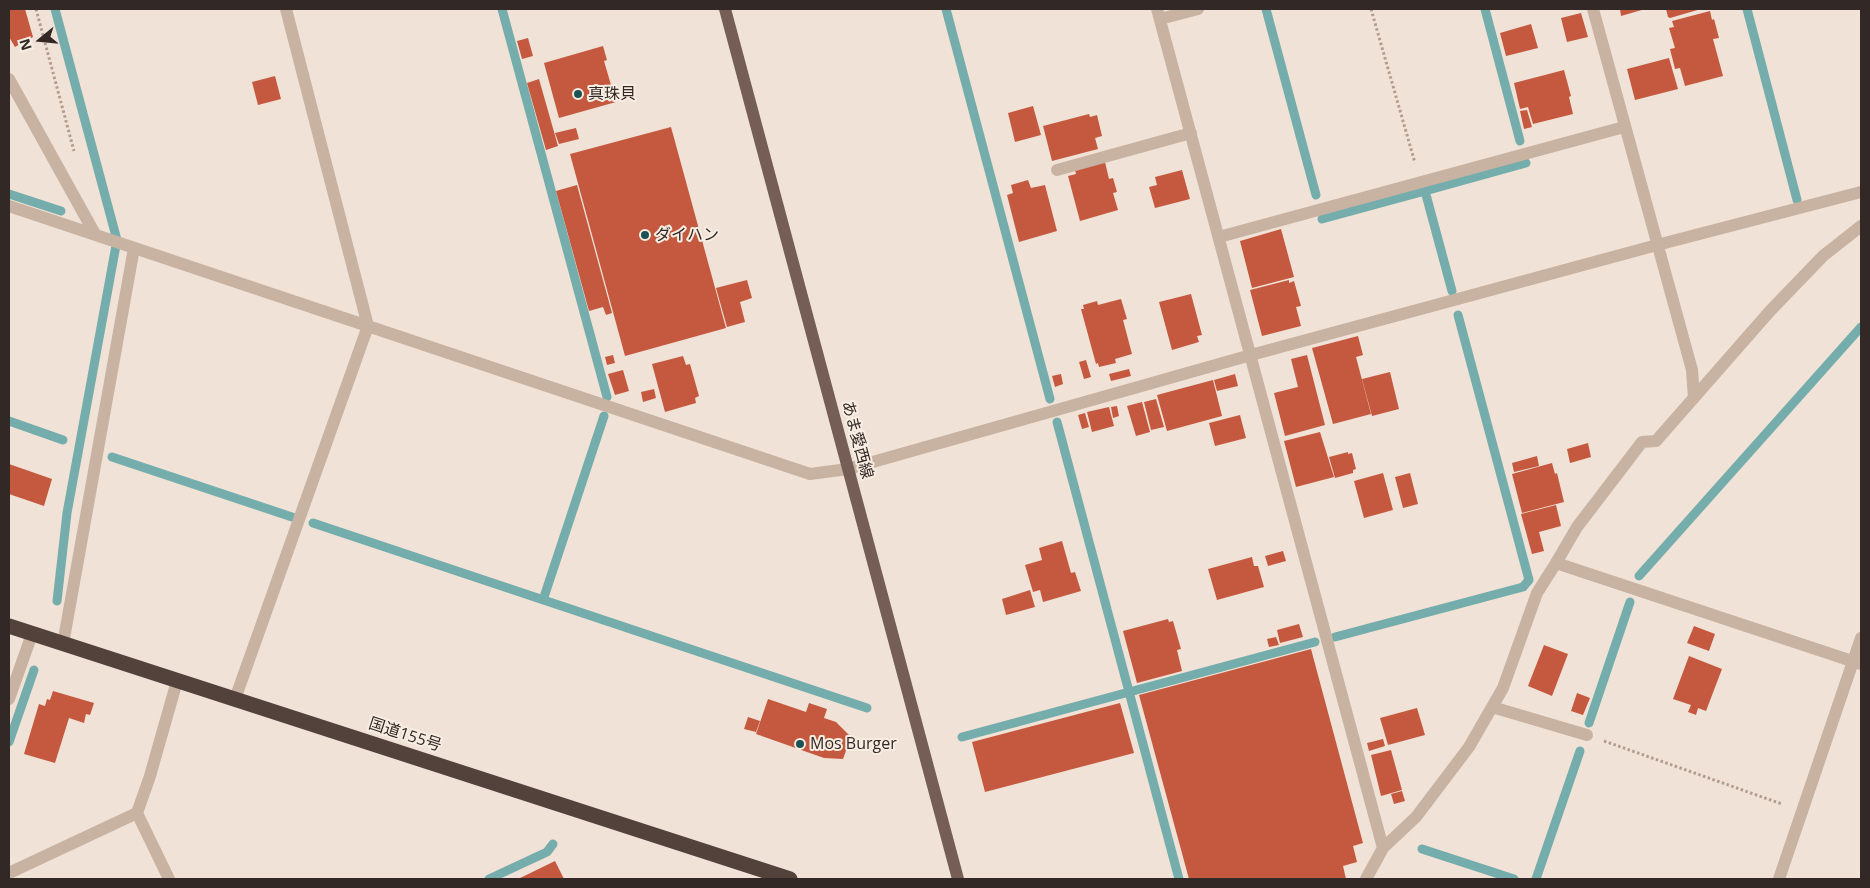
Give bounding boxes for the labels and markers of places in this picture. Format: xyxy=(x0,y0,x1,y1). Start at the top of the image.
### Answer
place label: 真珠貝 xyxy=(588,84,636,104)
marker: 真珠貝 xyxy=(572,88,584,100)
place label: ダイハン xyxy=(655,225,719,245)
marker: ダイハン xyxy=(639,229,651,241)
place label: Mos Burger xyxy=(810,734,897,754)
marker: Mos Burger xyxy=(794,738,806,750)

